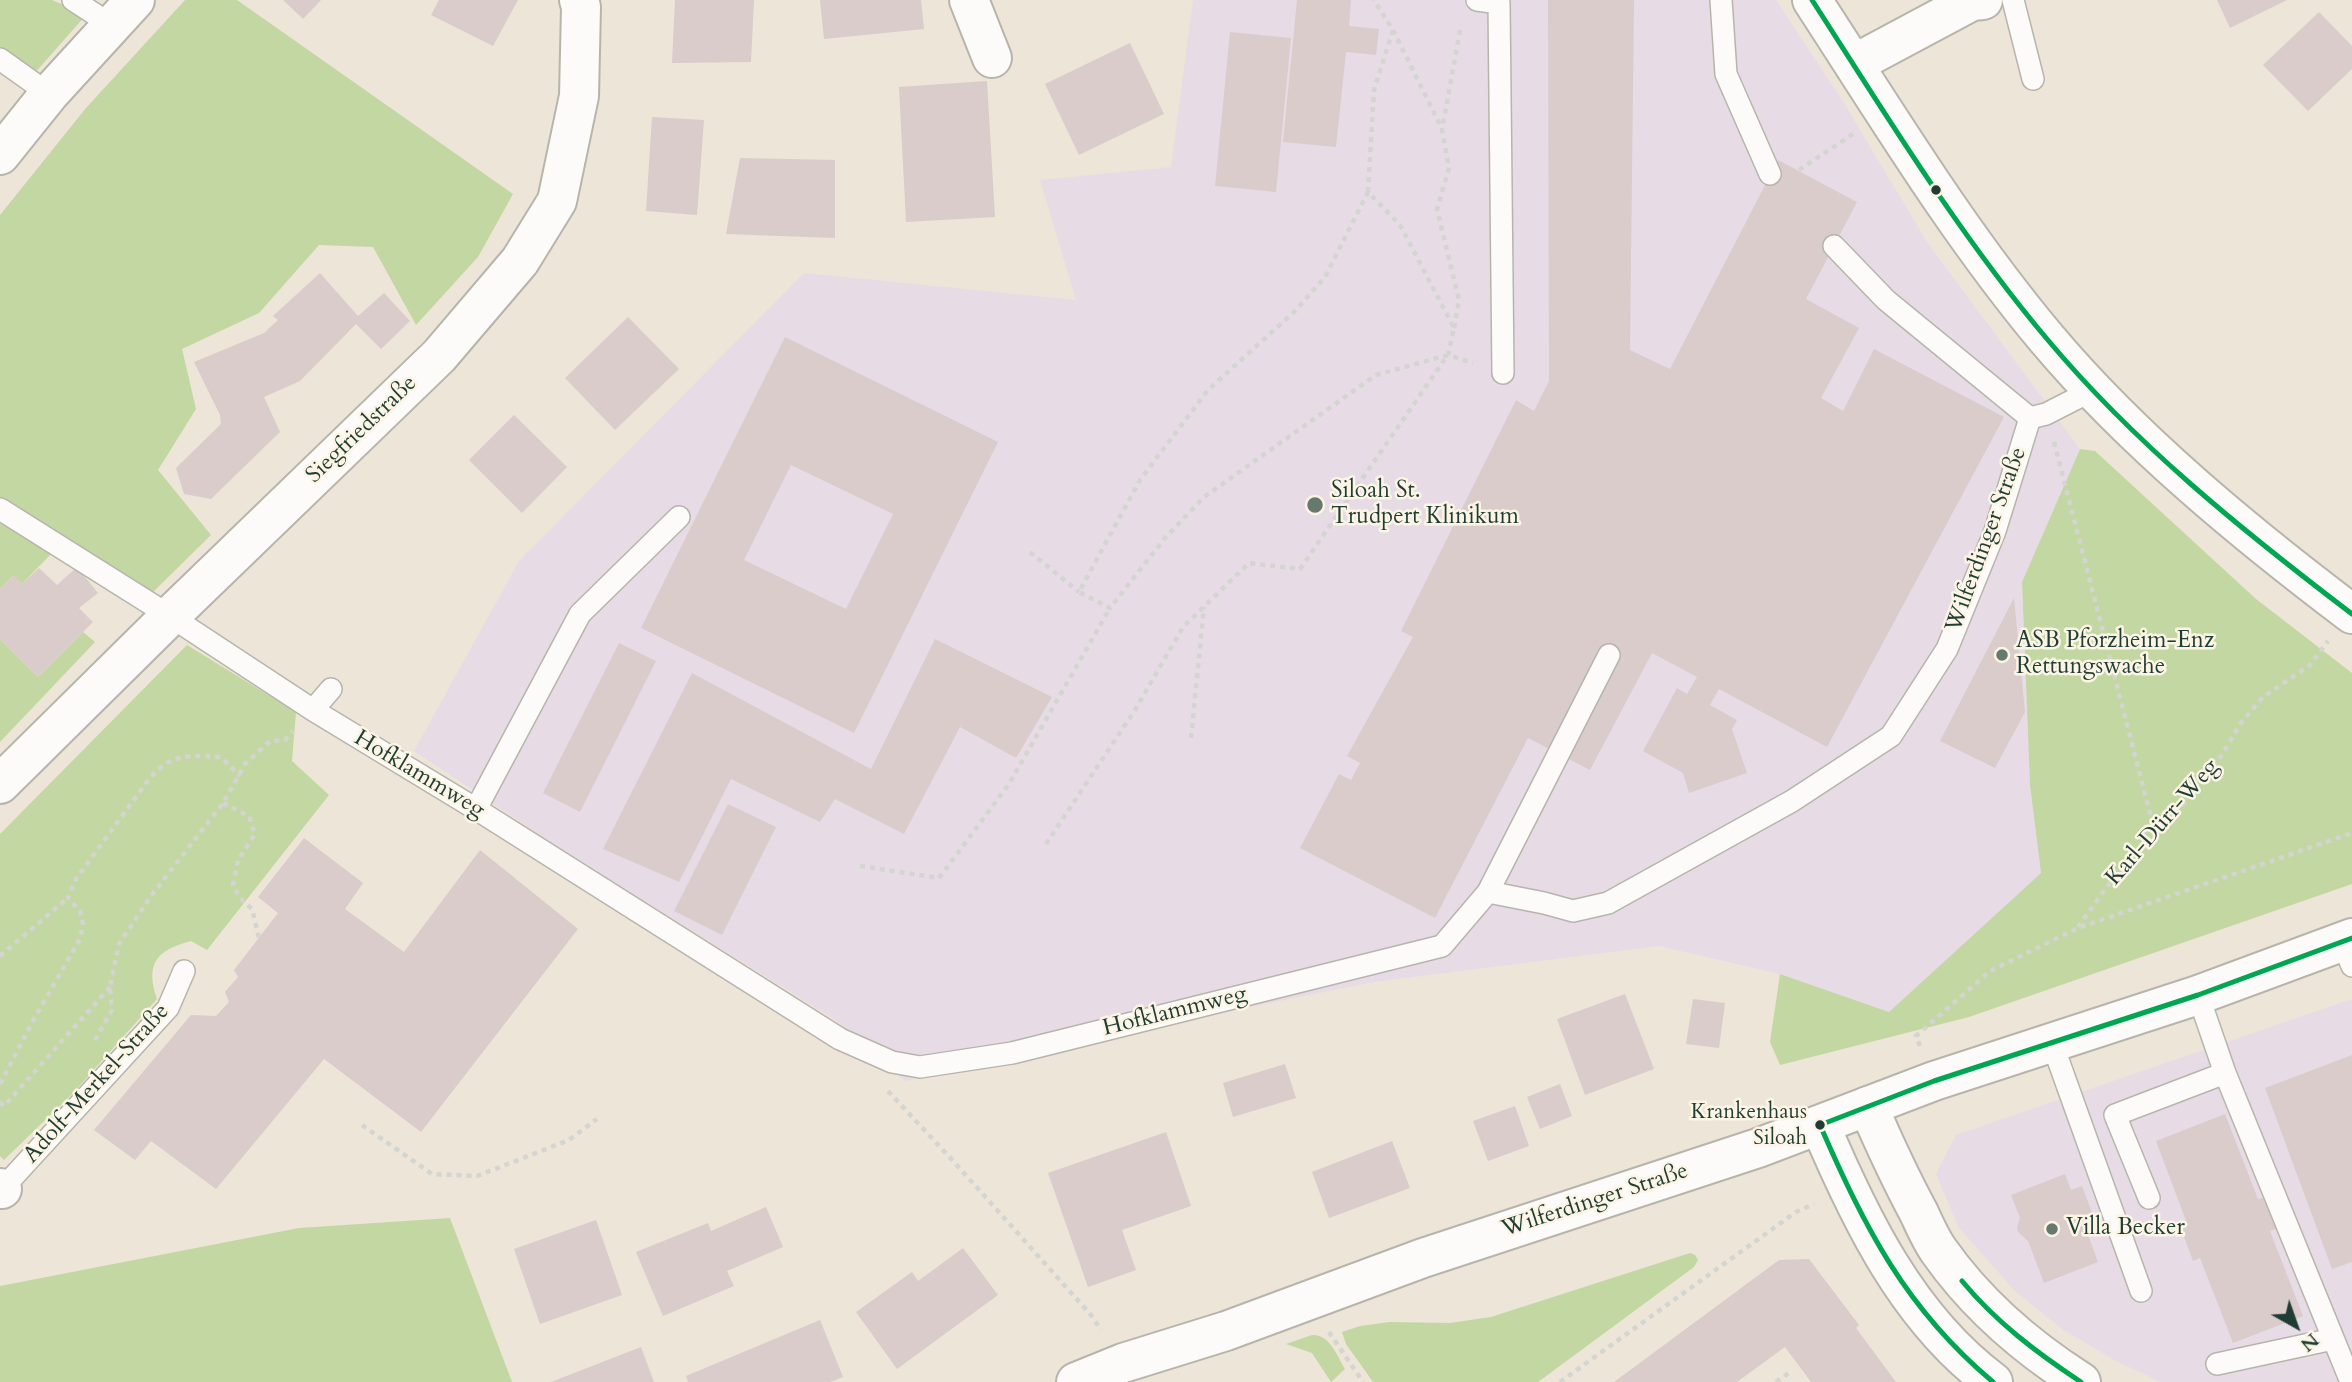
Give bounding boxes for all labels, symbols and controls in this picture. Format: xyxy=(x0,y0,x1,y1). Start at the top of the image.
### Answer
unlabelled marker xyxy=(1929,183,1943,197)
street label: Siegfriedstraße xyxy=(301,370,423,490)
street label: Wilferdinger Straße xyxy=(1941,444,2033,636)
place label: Siloah St. Trudpert Klinikum xyxy=(1331,478,1519,532)
marker: Siloah St. Trudpert Klinikum xyxy=(1305,495,1325,515)
place label: ASB Pforzheim-Enz Rettungswache xyxy=(2016,628,2214,682)
marker: ASB Pforzheim-Enz Rettungswache xyxy=(1994,647,2010,663)
street label: Hofklammweg xyxy=(349,725,489,825)
street label: Karl-Dürr-Weg xyxy=(2101,754,2225,892)
street label: Hofklammweg xyxy=(1100,981,1250,1043)
street label: Adolf-Merkel-Straße xyxy=(18,999,176,1169)
place label: Krankenhaus Siloah xyxy=(1691,1100,1807,1150)
marker: Krankenhaus Siloah xyxy=(1813,1118,1827,1132)
street label: Wilferdinger Straße xyxy=(1498,1158,1692,1244)
place label: Villa Becker xyxy=(2066,1215,2185,1243)
marker: Villa Becker xyxy=(2044,1221,2060,1237)
north arrow xyxy=(2261,1291,2331,1361)
text: N xyxy=(2295,1327,2324,1357)

